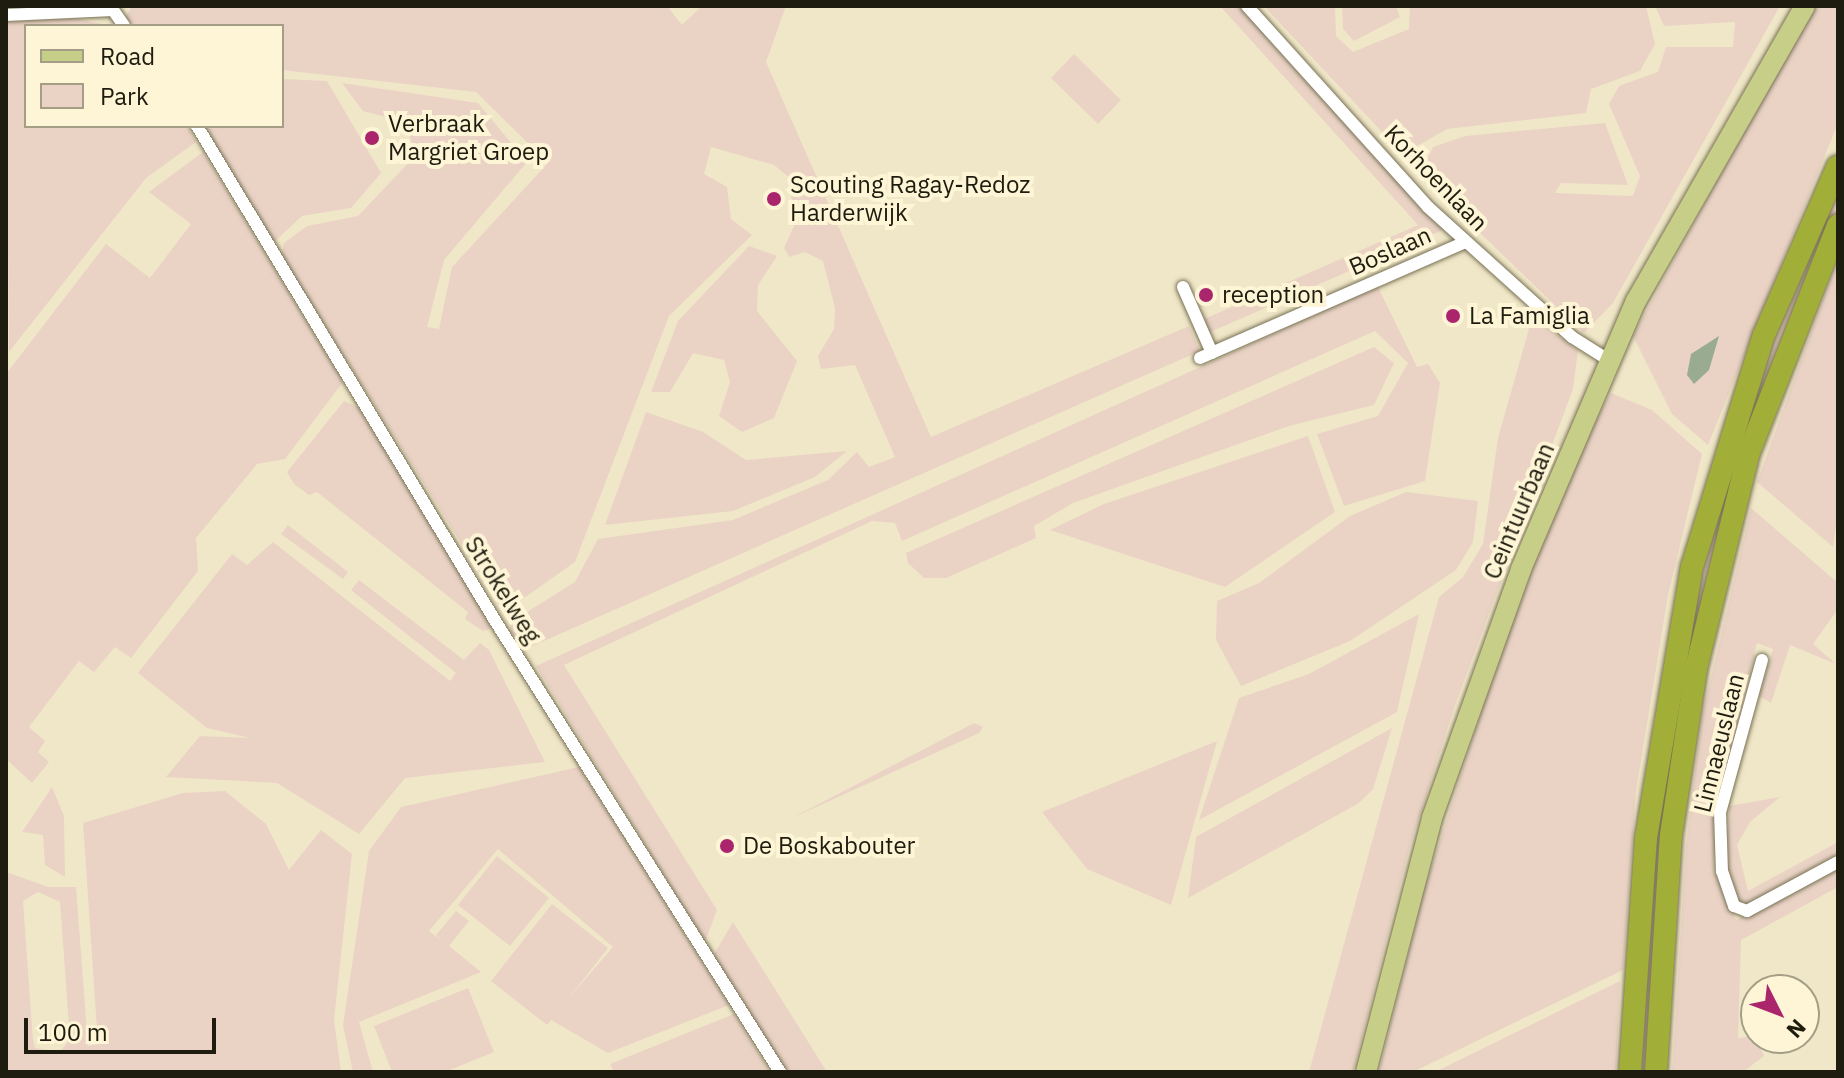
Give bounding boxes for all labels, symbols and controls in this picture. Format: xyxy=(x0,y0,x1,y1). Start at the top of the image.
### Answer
legend xyxy=(24,24,284,128)
text: Road xyxy=(100,40,155,72)
text: Park xyxy=(100,80,149,112)
place label: Verbraak Margriet Groep xyxy=(388,110,549,166)
street label: Korhoenlaan xyxy=(1378,119,1494,237)
marker: Verbraak Margriet Groep xyxy=(363,129,381,147)
place label: Scouting Ragay-Redoz Harderwijk xyxy=(790,171,1030,227)
marker: Scouting Ragay-Redoz Harderwijk xyxy=(765,190,783,208)
street label: Boslaan xyxy=(1345,220,1435,282)
place label: reception xyxy=(1222,281,1324,309)
marker: reception xyxy=(1197,286,1215,304)
place label: La Famiglia xyxy=(1469,302,1590,330)
marker: La Famiglia xyxy=(1444,307,1462,325)
street label: Ceintuurbaan xyxy=(1477,438,1561,584)
street label: Strokelweg xyxy=(459,531,547,649)
street label: Linnaeuslaan xyxy=(1688,670,1750,816)
place label: De Boskabouter xyxy=(743,832,915,860)
marker: De Boskabouter xyxy=(718,837,736,855)
north arrow xyxy=(1740,974,1820,1054)
scale bar xyxy=(28,1002,220,1052)
text: N xyxy=(1781,1013,1813,1045)
text: 100 m xyxy=(38,1016,108,1048)

